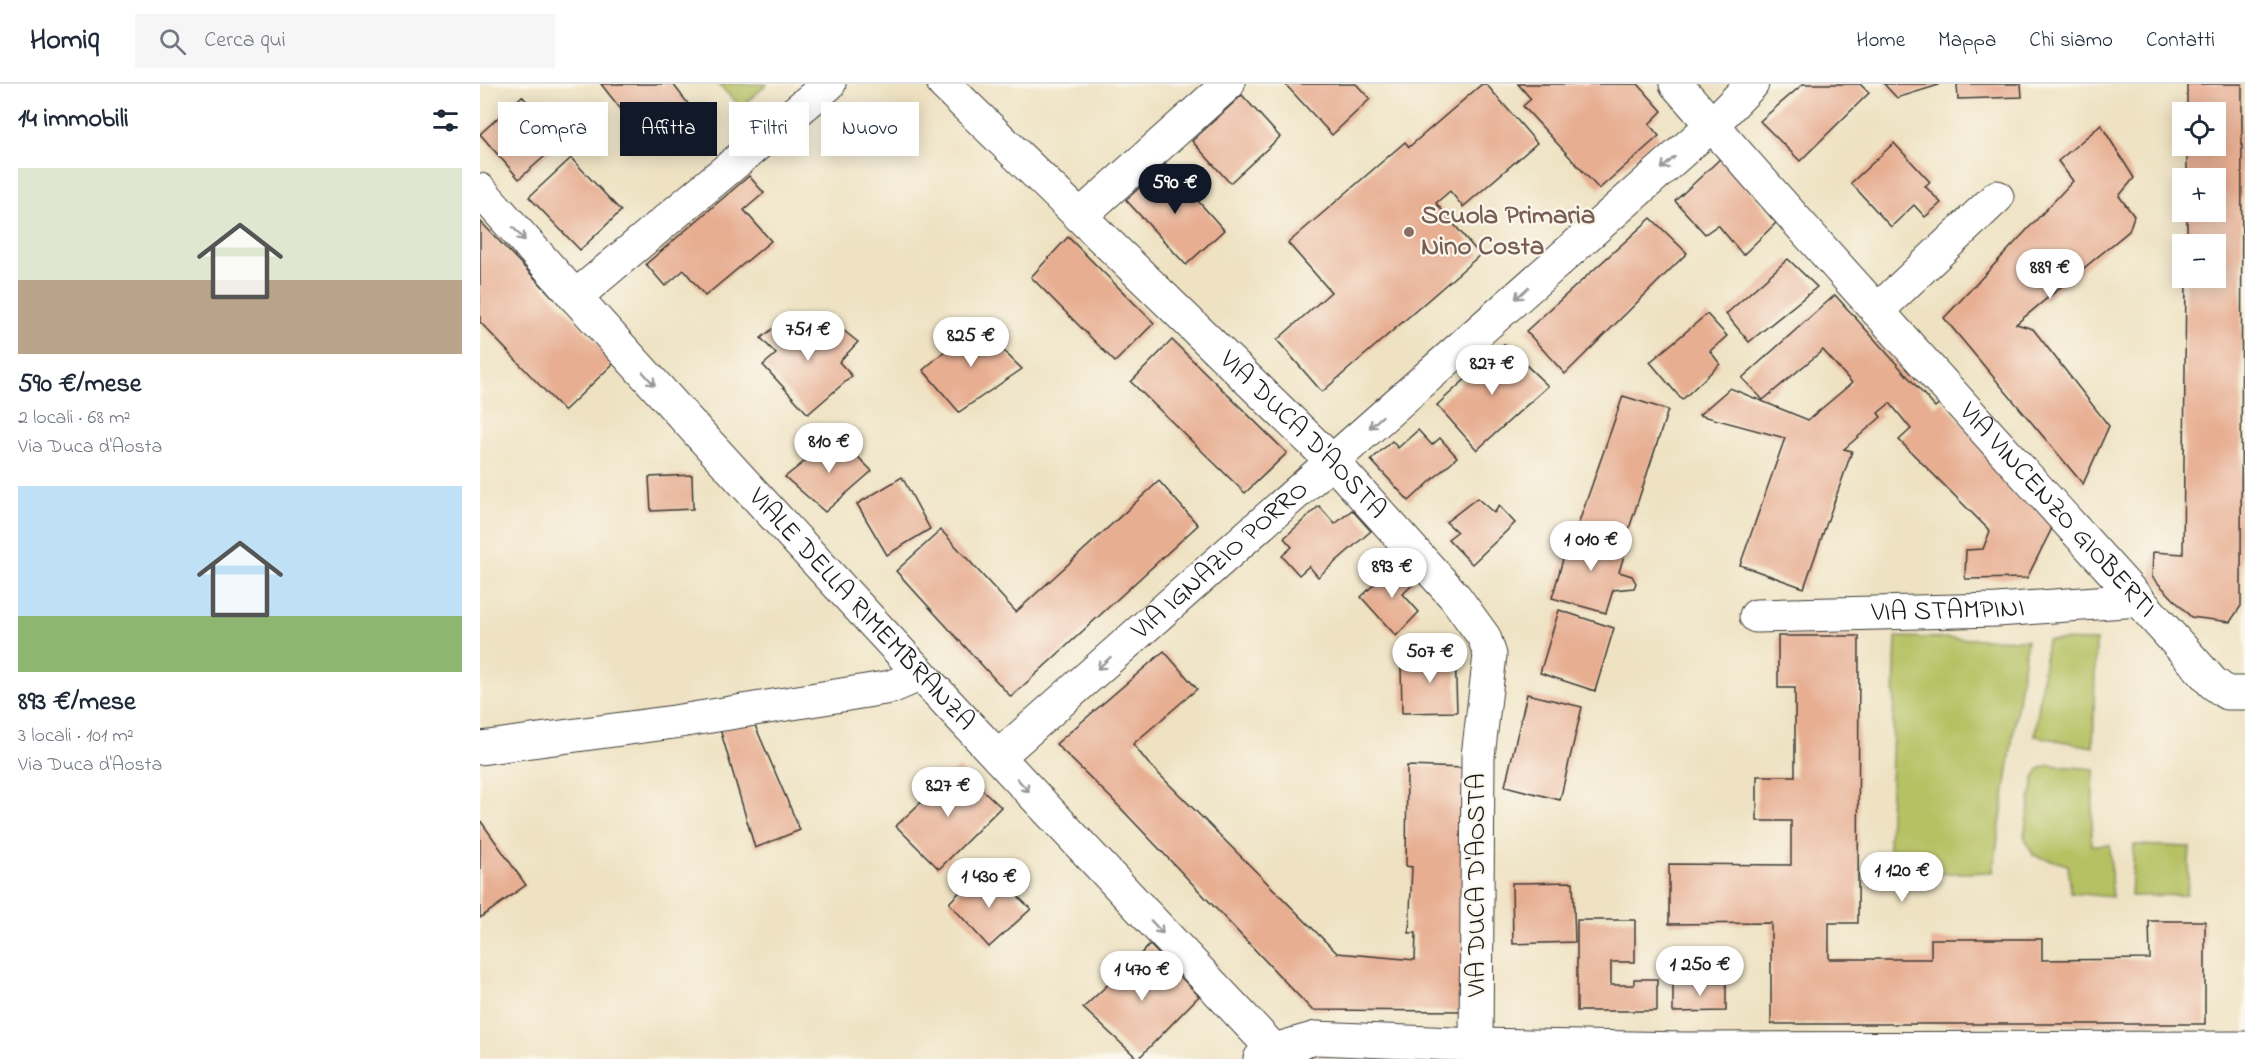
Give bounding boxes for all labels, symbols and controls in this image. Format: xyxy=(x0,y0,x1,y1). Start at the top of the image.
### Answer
search box xyxy=(135,14,555,68)
text: Homiq xyxy=(30,21,99,62)
icon: search xyxy=(156,25,189,58)
text: Cerca qui xyxy=(204,25,286,57)
text: Home xyxy=(1856,26,1905,56)
text: Mappa xyxy=(1938,26,1996,56)
text: Chi siamo xyxy=(2029,26,2113,56)
text: Contatti xyxy=(2146,26,2215,56)
text: 14 immobili xyxy=(18,101,129,139)
chip: Compra xyxy=(498,102,608,156)
chip: Affitta xyxy=(620,102,717,156)
chip: Filtri xyxy=(729,102,809,156)
chip: Nuovo xyxy=(821,102,919,156)
map controls xyxy=(2172,102,2226,288)
button: locate xyxy=(2172,102,2226,156)
icon: filters xyxy=(429,104,462,137)
one-way arrow xyxy=(1660,157,1676,170)
pin: 590 € xyxy=(1133,164,1217,215)
button: + xyxy=(2172,168,2226,222)
text: 590 € xyxy=(1152,169,1198,198)
place label: Scuola Primaria Nino Costa xyxy=(1421,197,1595,267)
icon: home xyxy=(186,207,294,315)
marker: Scuola Primaria Nino Costa xyxy=(1402,225,1416,239)
one-way arrow xyxy=(512,226,526,241)
button: − xyxy=(2172,234,2226,288)
pin: 889 € xyxy=(2008,249,2092,300)
text: 889 € xyxy=(2030,254,2070,283)
one-way arrow xyxy=(1515,286,1530,300)
pin: 751 € xyxy=(766,311,850,362)
text: 751 € xyxy=(786,316,830,345)
pin: 825 € xyxy=(929,317,1013,368)
text: 825 € xyxy=(947,322,995,351)
street label: VIA DUCA D'AOSTA xyxy=(1209,341,1395,528)
pin: 827 € xyxy=(1450,345,1534,396)
text: 827 € xyxy=(1470,350,1514,379)
text: 590 €/mese xyxy=(18,366,141,404)
one-way arrow xyxy=(642,371,656,386)
street label: VIA VINCENZO GIOBERTI xyxy=(1949,393,2165,627)
text: 2 locali · 68 m² xyxy=(18,404,130,433)
one-way arrow xyxy=(1369,415,1384,429)
pin: 810 € xyxy=(787,423,871,474)
text: 810 € xyxy=(808,428,850,457)
text: Via Duca d'Aosta xyxy=(18,433,162,462)
street label: VIA IGNAZIO PORRO xyxy=(1123,471,1318,650)
street label: VIALE DELLA RIMEMBRANZA xyxy=(738,479,984,740)
pin: 1 010 € xyxy=(1536,521,1646,572)
icon: home xyxy=(186,525,294,633)
text: 1 010 € xyxy=(1564,526,1618,555)
pin: 893 € xyxy=(1350,548,1434,599)
text: 893 € xyxy=(1372,553,1412,582)
street label: VIA STAMPINI xyxy=(1870,589,2026,633)
pin: 507 € xyxy=(1388,633,1472,684)
text: 507 € xyxy=(1406,638,1454,667)
one-way arrow xyxy=(1097,656,1112,670)
text: 893 €/mese xyxy=(18,684,136,722)
text: 3 locali · 101 m² xyxy=(18,722,134,751)
text: Via Duca d'Aosta xyxy=(18,751,162,780)
pin: 827 € xyxy=(906,767,990,818)
text: 827 € xyxy=(926,772,970,801)
street label: VIA DUCA D'AOSTA xyxy=(1458,773,1497,998)
one-way arrow xyxy=(1016,777,1031,792)
pin: 1 120 € xyxy=(1847,852,1957,903)
text: 1 120 € xyxy=(1874,857,1930,886)
pin: 1 430 € xyxy=(934,858,1044,909)
text: 1 430 € xyxy=(961,863,1017,892)
one-way arrow xyxy=(1150,919,1165,934)
pin: 1 250 € xyxy=(1645,946,1755,997)
pin: 1 470 € xyxy=(1087,951,1197,1002)
text: 1 250 € xyxy=(1670,951,1730,980)
text: 1 470 € xyxy=(1114,956,1170,985)

